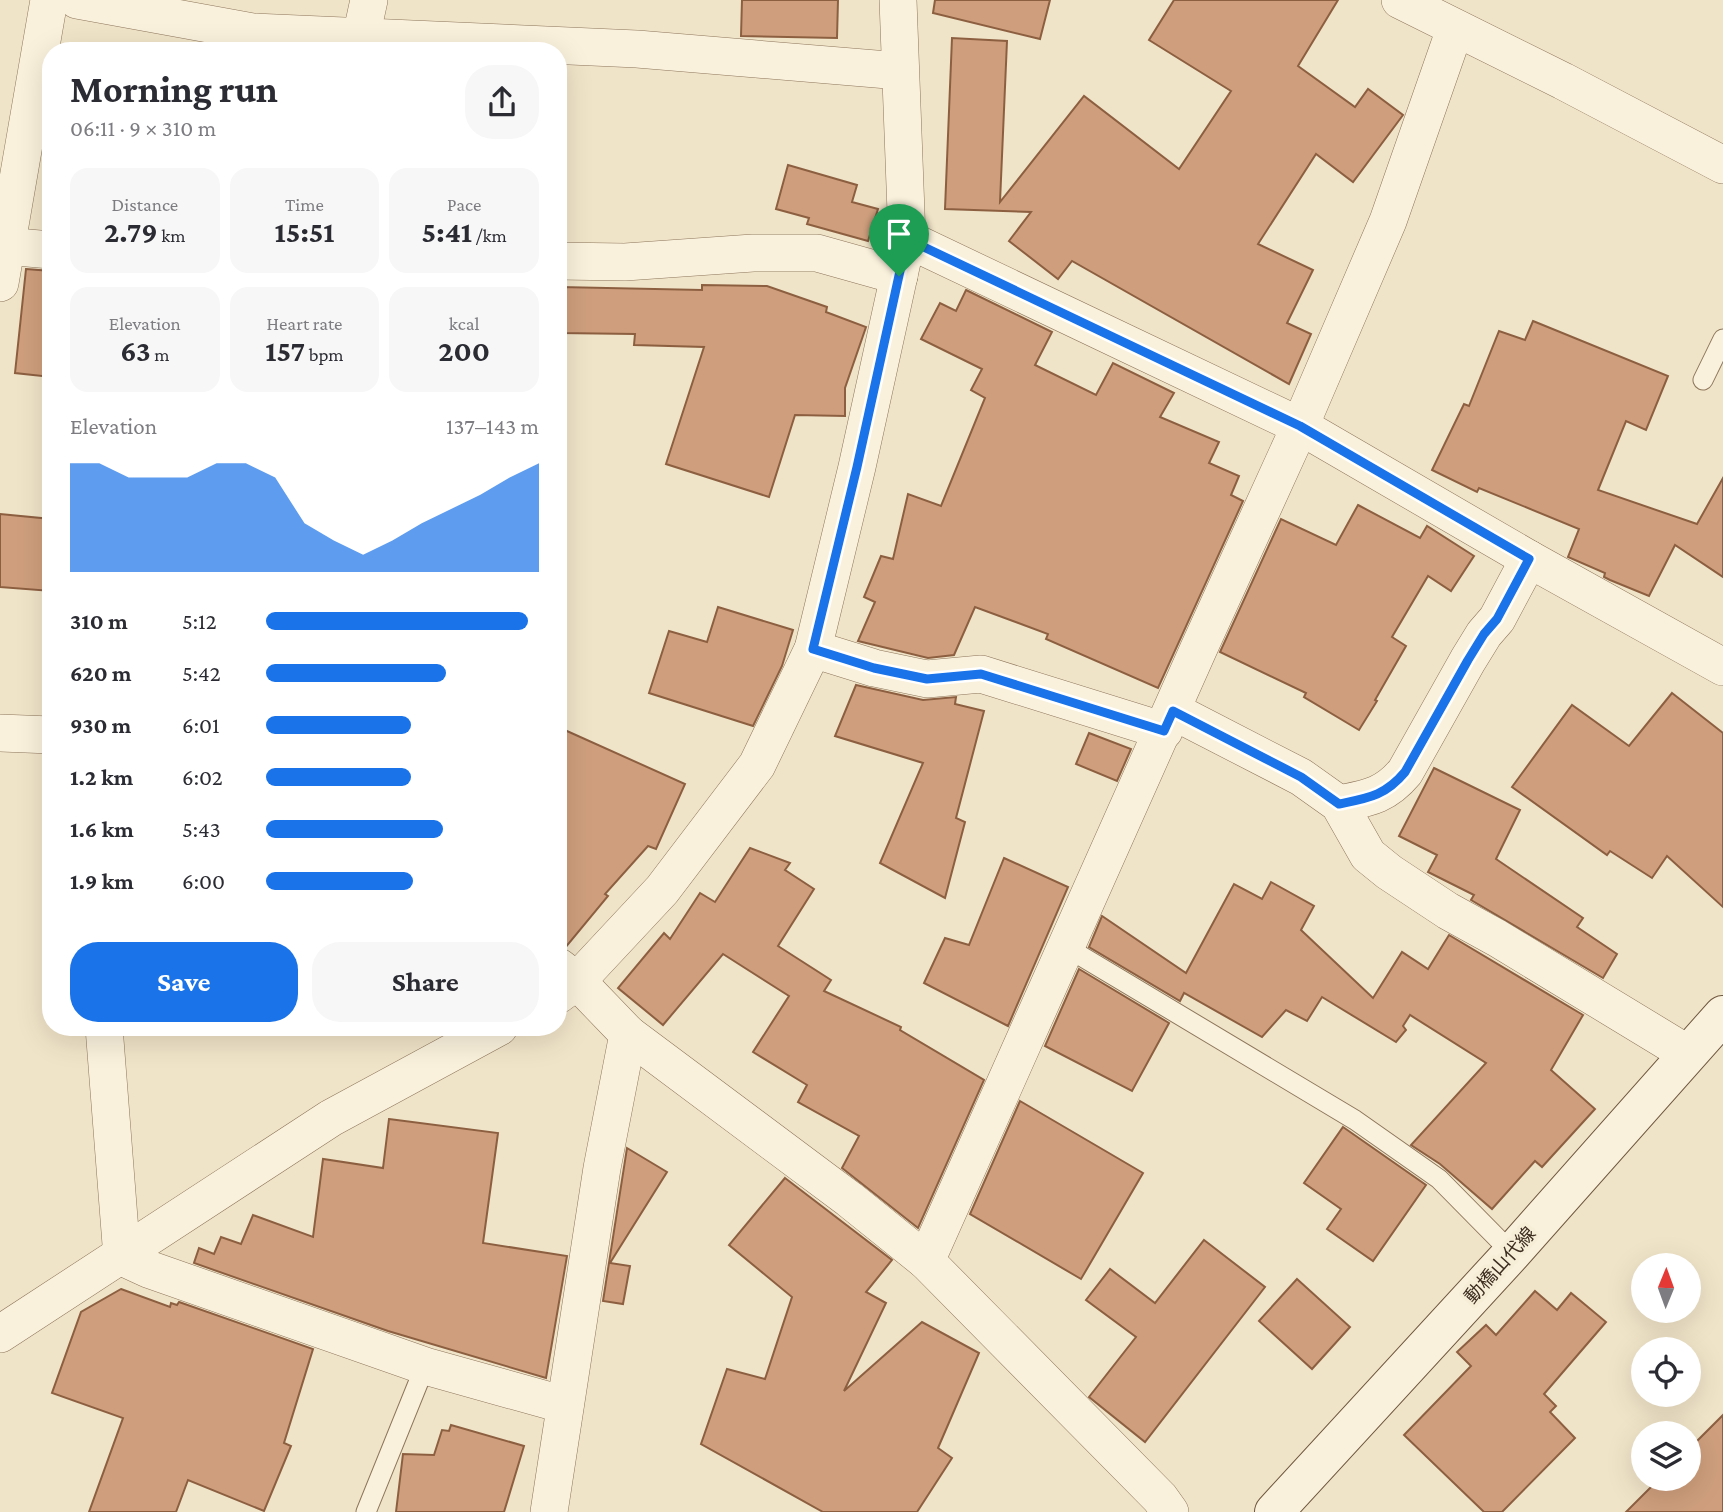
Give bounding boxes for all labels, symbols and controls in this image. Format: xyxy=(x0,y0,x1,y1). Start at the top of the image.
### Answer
button: share xyxy=(465,65,539,139)
text: Morning run xyxy=(70,68,278,110)
text: 06:11 · 9 × 310 m xyxy=(70,115,216,141)
text: Distance xyxy=(112,194,178,215)
text: Time xyxy=(285,194,324,215)
text: Pace xyxy=(447,194,481,215)
pin xyxy=(869,204,929,276)
text: 2.79 xyxy=(104,215,158,248)
text: 15:51 xyxy=(274,215,335,248)
text: 5:41 xyxy=(422,215,472,248)
icon: arrive xyxy=(880,215,918,253)
text: km xyxy=(158,225,186,246)
text: /km xyxy=(472,225,507,246)
text: Elevation xyxy=(109,313,181,334)
text: Heart rate xyxy=(267,313,342,334)
text: kcal xyxy=(449,313,479,334)
text: 63 xyxy=(120,334,151,367)
text: 157 xyxy=(265,334,305,367)
text: 200 xyxy=(438,334,490,367)
text: m xyxy=(151,344,170,365)
text: bpm xyxy=(305,344,344,365)
text: Elevation xyxy=(70,413,157,439)
text: 137–143 m xyxy=(446,413,539,439)
text: 310 m xyxy=(70,608,128,634)
text: 5:12 xyxy=(182,608,217,634)
text: 620 m xyxy=(70,660,132,686)
text: 5:42 xyxy=(182,660,221,686)
text: 930 m xyxy=(70,712,131,738)
text: 6:01 xyxy=(182,712,220,738)
text: 1.2 km xyxy=(70,764,133,790)
text: 6:02 xyxy=(182,764,223,790)
text: 1.6 km xyxy=(70,816,134,842)
text: 5:43 xyxy=(182,816,221,842)
text: 1.9 km xyxy=(70,868,134,894)
text: 6:00 xyxy=(182,868,225,894)
button: Save xyxy=(70,942,298,1022)
button: Share xyxy=(312,942,539,1022)
street label: 動橋山代線 xyxy=(1460,1223,1540,1307)
north arrow xyxy=(1631,1253,1701,1323)
map controls xyxy=(1631,1253,1701,1491)
button: locate xyxy=(1631,1337,1701,1407)
button: layers xyxy=(1631,1421,1701,1491)

